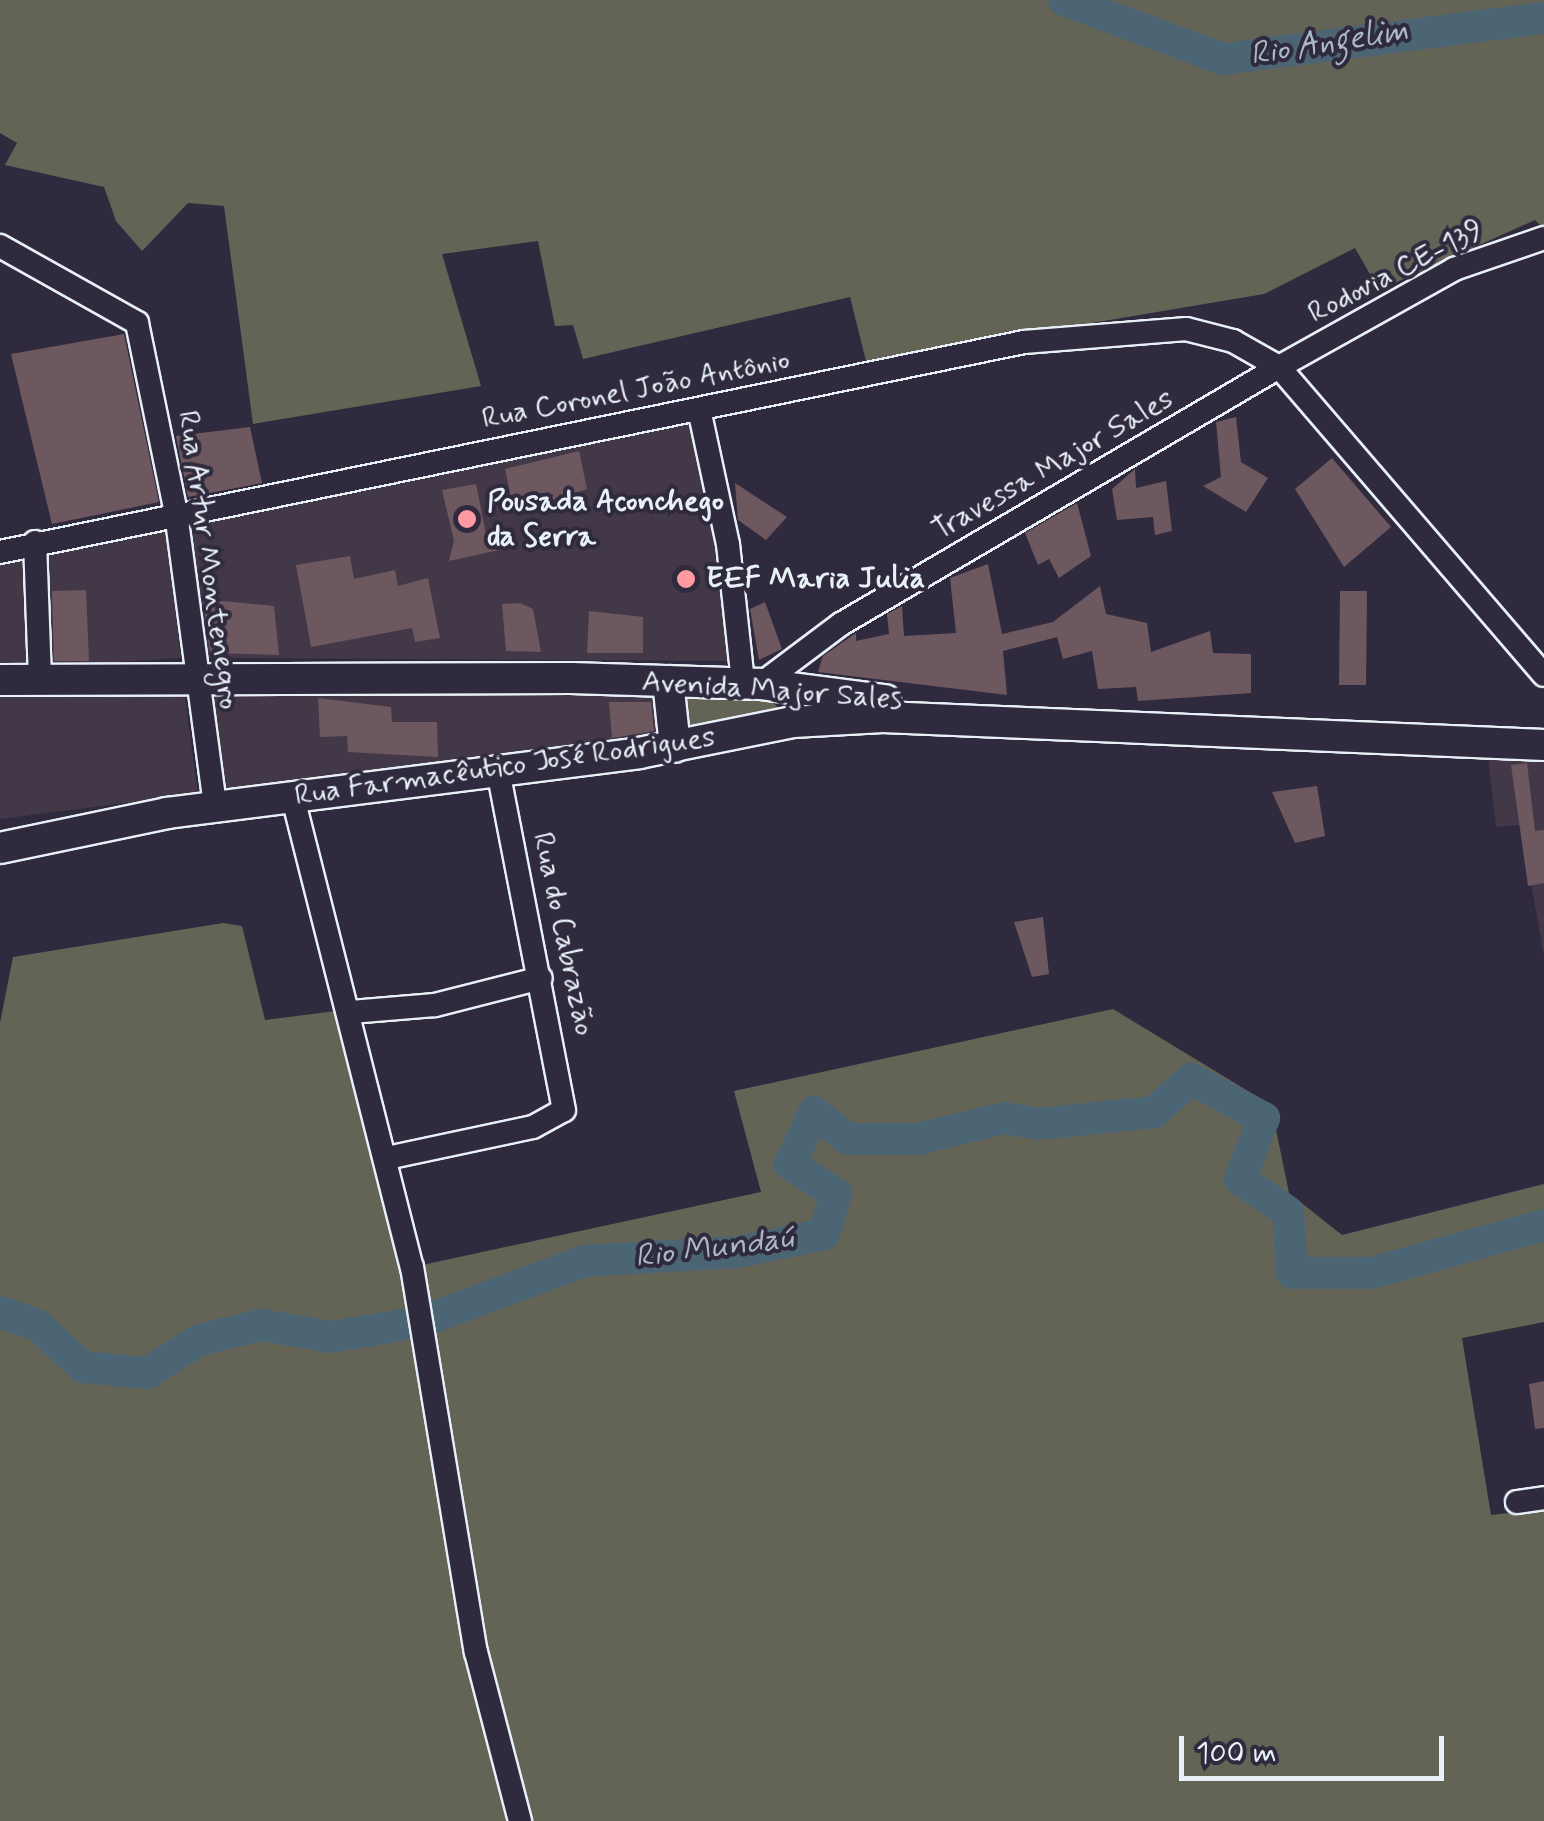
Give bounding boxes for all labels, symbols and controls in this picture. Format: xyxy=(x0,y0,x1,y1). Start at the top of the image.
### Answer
water label: Rio Angelim xyxy=(1248,12,1410,74)
street label: Rodovia CE-139 xyxy=(1302,212,1490,332)
street label: Rua Coronel João Antônio xyxy=(478,342,794,438)
street label: Travessa Major Sales xyxy=(926,381,1180,549)
street label: Rua Artur Montenegro xyxy=(170,415,246,705)
place label: Pousada Aconchego da Serra xyxy=(487,484,725,554)
marker: Pousada Aconchego da Serra xyxy=(456,508,478,530)
place label: EEF Maria Julia xyxy=(706,561,920,597)
marker: EEF Maria Julia xyxy=(675,568,697,590)
street label: Avenida Major Sales xyxy=(640,664,904,718)
street label: Rua Farmacêutico José Rodrigues xyxy=(293,720,717,814)
street label: Rua do Cabrazão xyxy=(523,826,603,1042)
water label: Rio Mundaú xyxy=(635,1219,793,1277)
scale bar xyxy=(1184,1716,1449,1778)
text: 100 m xyxy=(1196,1734,1277,1773)

